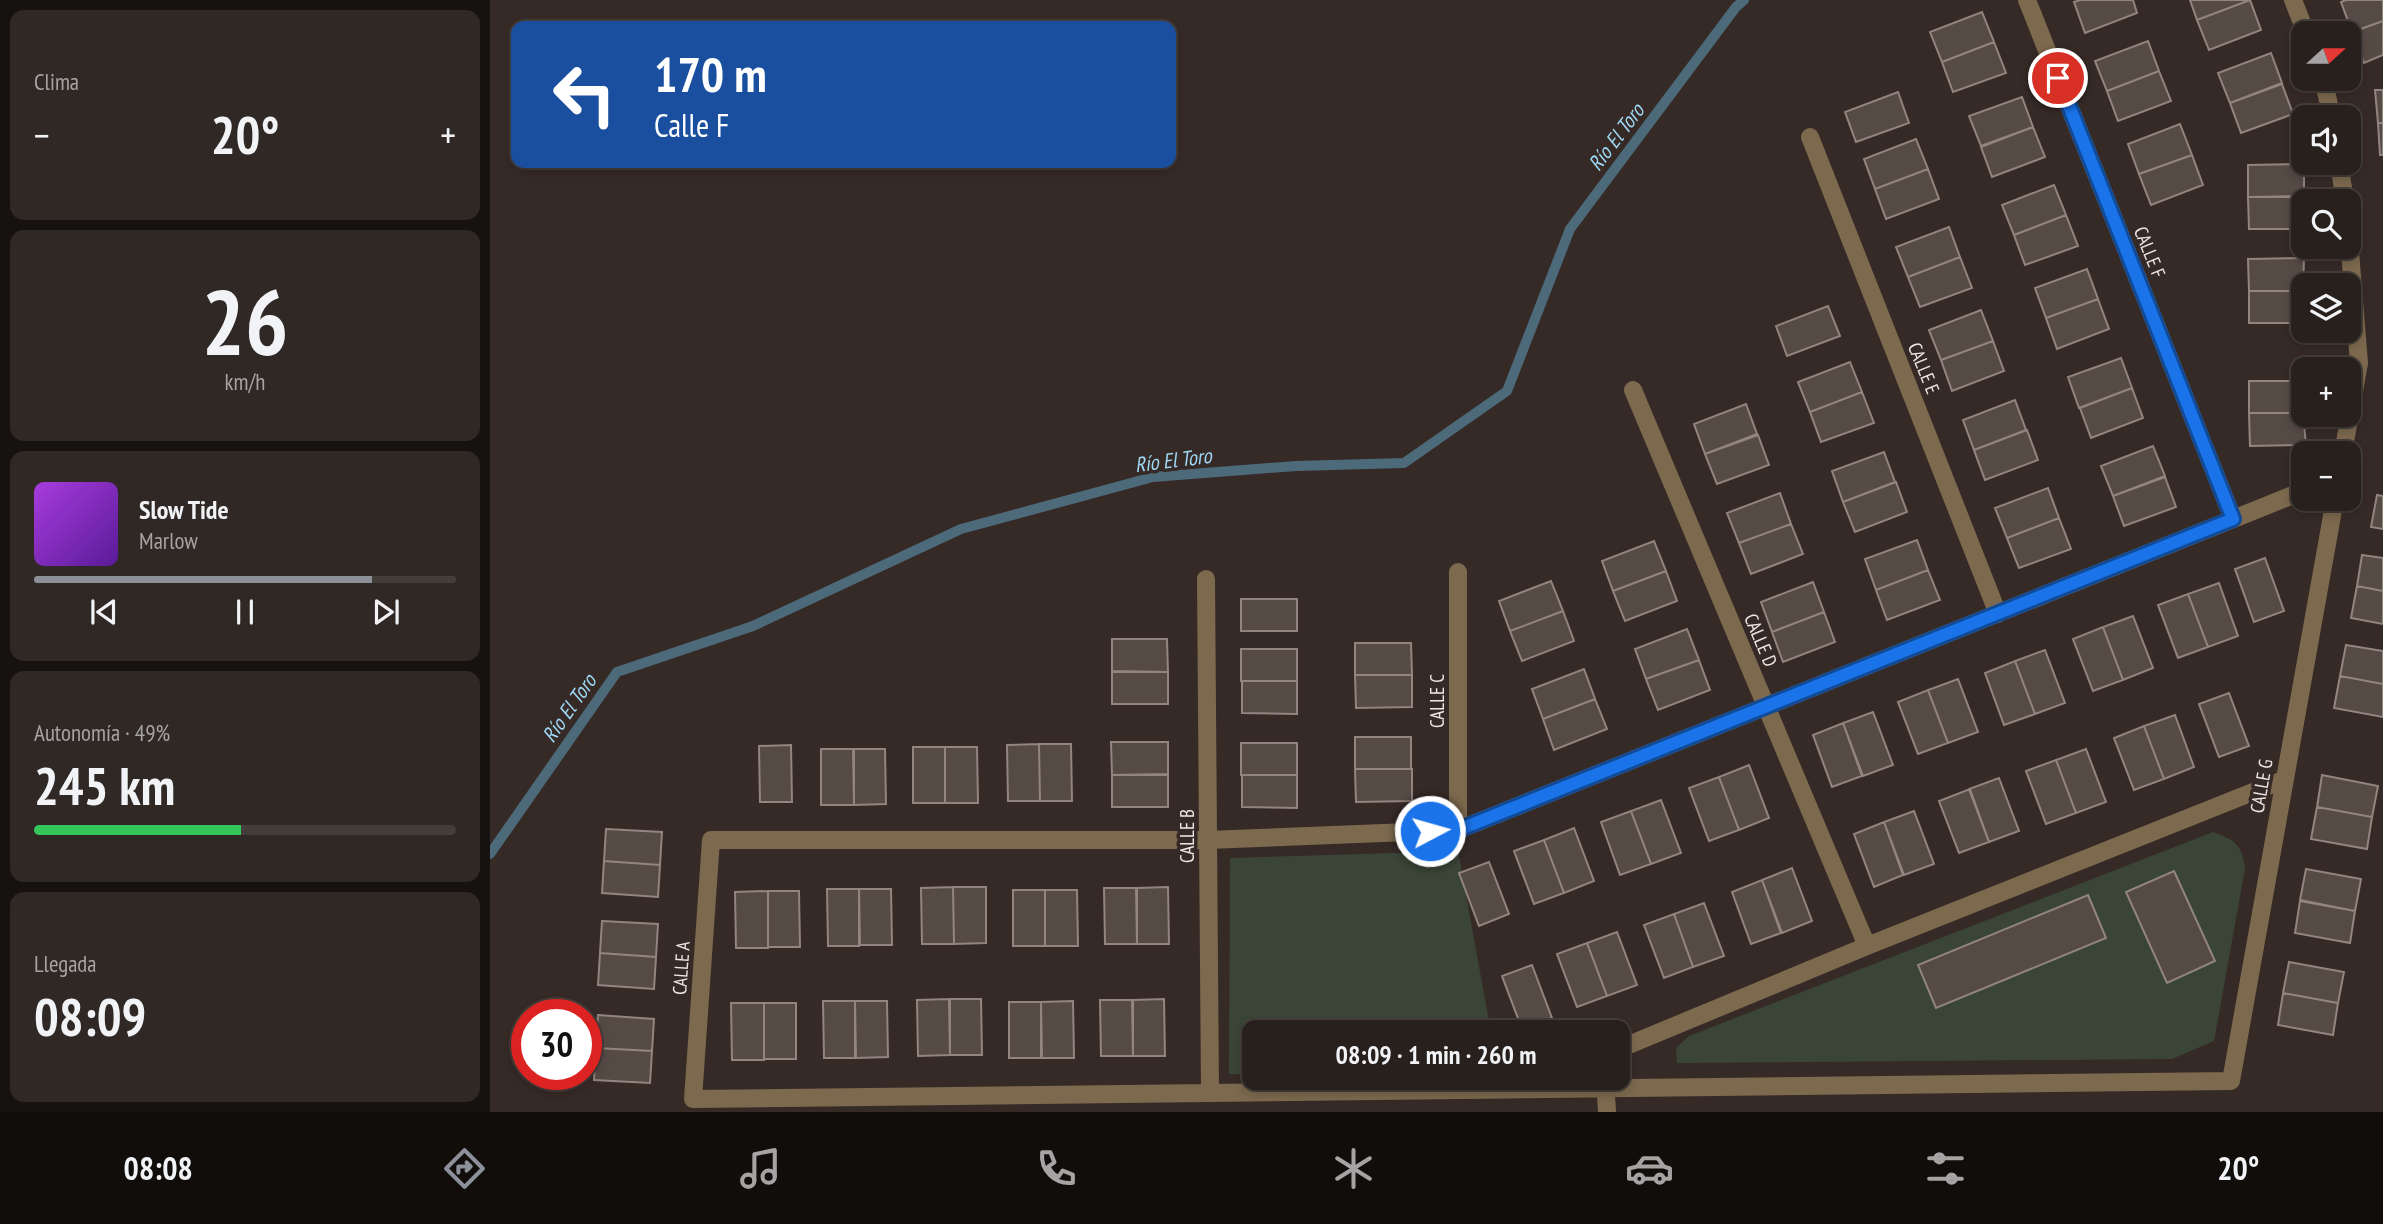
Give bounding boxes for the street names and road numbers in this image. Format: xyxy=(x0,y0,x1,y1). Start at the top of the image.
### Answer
street label: CALLE F xyxy=(2129,223,2171,281)
street label: CALLE E xyxy=(1903,339,1945,397)
street label: CALLE D xyxy=(1739,610,1783,670)
street label: CALLE C xyxy=(1425,674,1449,728)
street label: CALLE G xyxy=(2244,757,2278,815)
street label: CALLE B xyxy=(1175,809,1199,863)
street label: CALLE A xyxy=(667,940,695,996)

